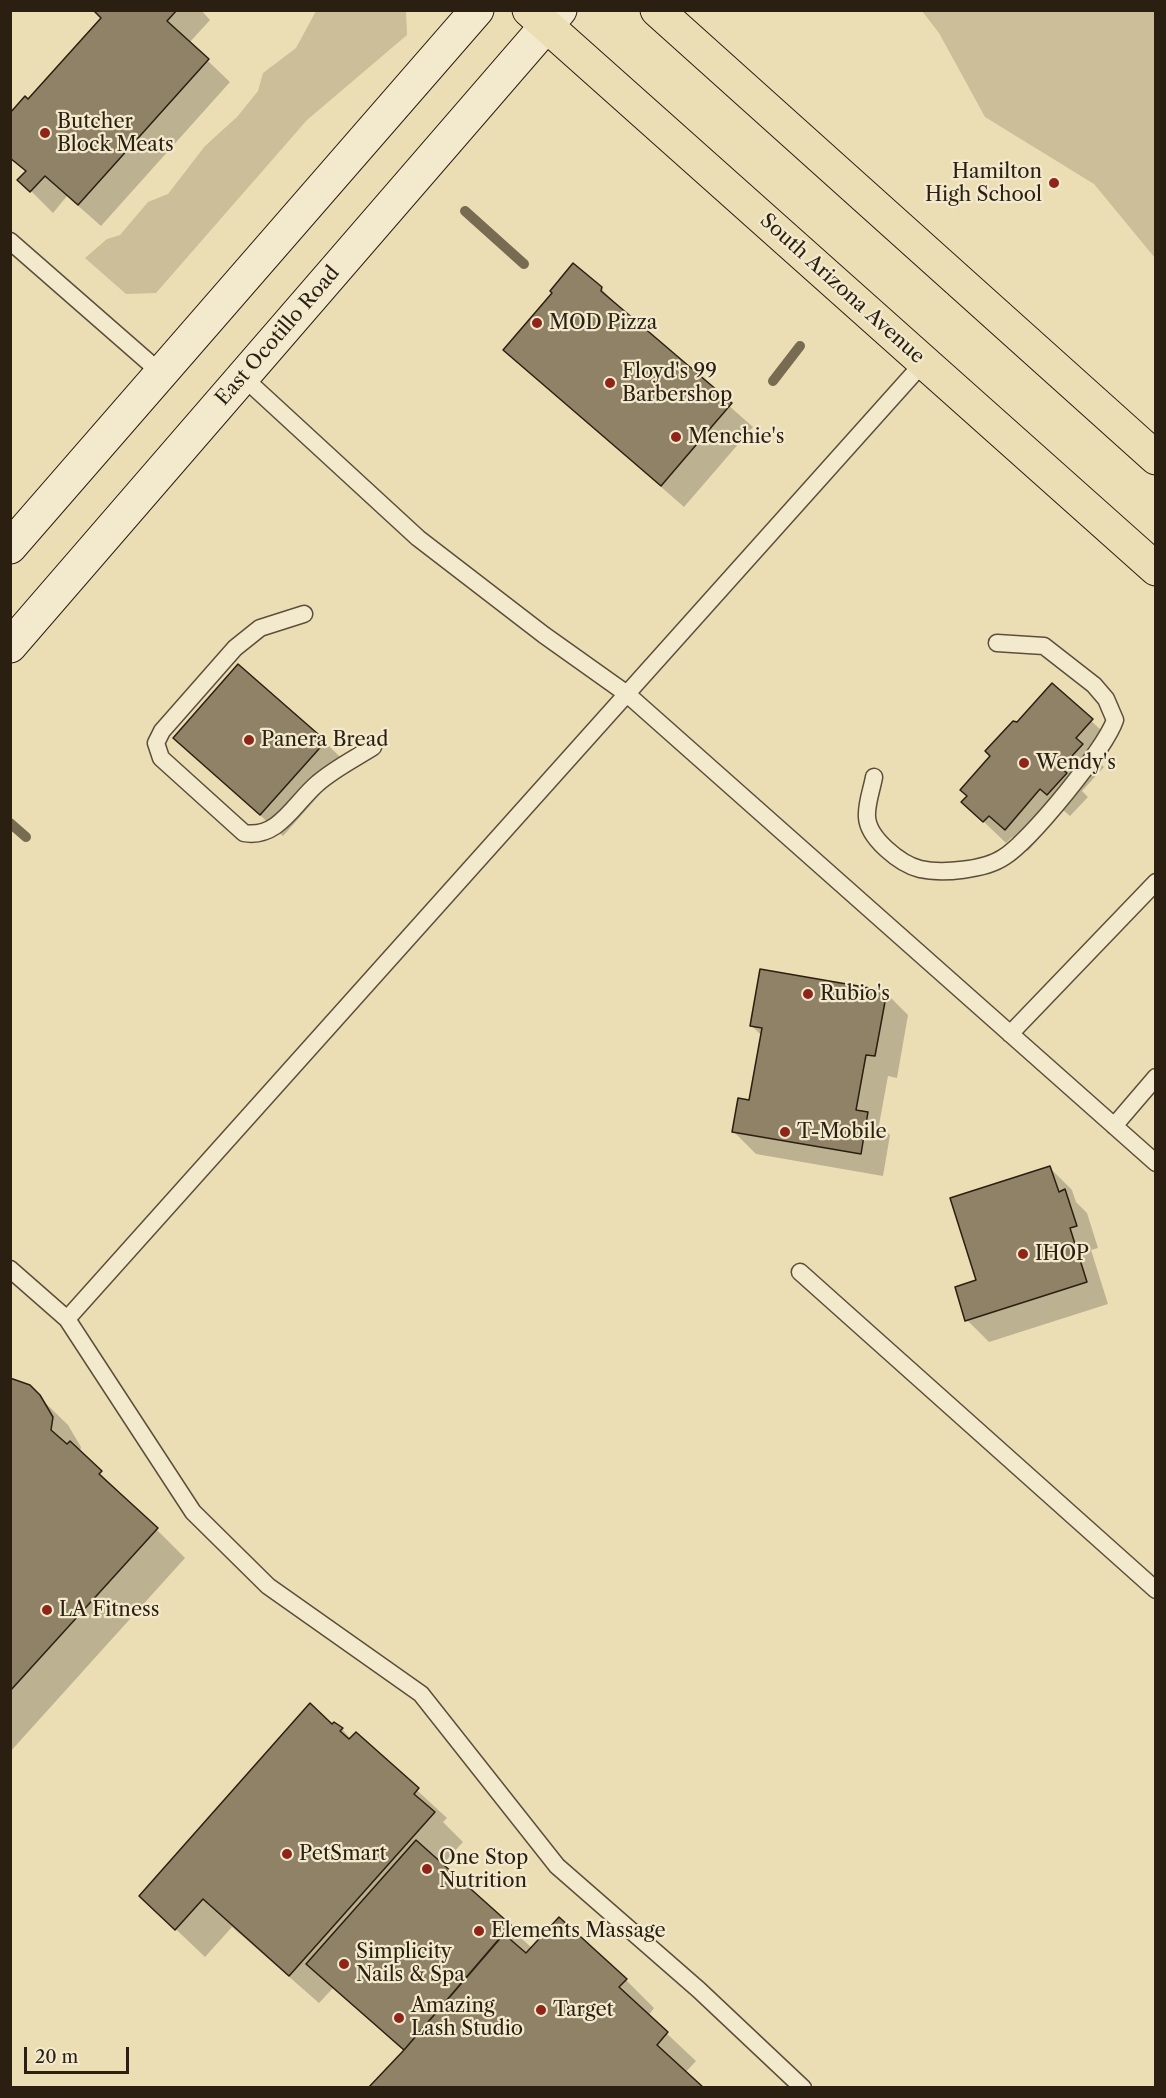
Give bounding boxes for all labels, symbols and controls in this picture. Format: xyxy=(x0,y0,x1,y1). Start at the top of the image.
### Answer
place label: Butcher Block Meats xyxy=(57,110,174,157)
marker: Butcher Block Meats xyxy=(38,126,52,140)
place label: Hamilton High School xyxy=(925,160,1042,207)
marker: Hamilton High School xyxy=(1047,176,1061,190)
street label: South Arizona Avenue xyxy=(755,209,929,369)
street label: East Ocotillo Road xyxy=(211,261,345,411)
place label: MOD Pizza xyxy=(549,311,657,335)
marker: MOD Pizza xyxy=(530,316,544,330)
place label: Floyd's 99 Barbershop xyxy=(622,360,732,407)
marker: Floyd's 99 Barbershop xyxy=(603,376,617,390)
place label: Menchie's xyxy=(688,425,784,449)
marker: Menchie's xyxy=(669,430,683,444)
place label: Panera Bread xyxy=(261,728,388,752)
marker: Panera Bread xyxy=(242,733,256,747)
place label: Wendy's xyxy=(1036,751,1116,775)
marker: Wendy's xyxy=(1017,756,1031,770)
place label: Rubio's xyxy=(820,982,890,1006)
marker: Rubio's xyxy=(801,987,815,1001)
place label: T-Mobile xyxy=(797,1120,887,1144)
marker: T-Mobile xyxy=(778,1125,792,1139)
place label: IHOP xyxy=(1035,1242,1089,1266)
marker: IHOP xyxy=(1016,1247,1030,1261)
place label: LA Fitness xyxy=(59,1598,159,1622)
marker: LA Fitness xyxy=(40,1603,54,1617)
place label: PetSmart xyxy=(299,1842,387,1866)
place label: One Stop Nutrition xyxy=(439,1846,528,1893)
marker: PetSmart xyxy=(280,1847,294,1861)
marker: One Stop Nutrition xyxy=(420,1862,434,1876)
place label: Elements Massage xyxy=(491,1919,666,1943)
marker: Elements Massage xyxy=(472,1924,486,1938)
place label: Simplicity Nails & Spa xyxy=(356,1940,465,1987)
marker: Simplicity Nails & Spa xyxy=(337,1957,351,1971)
place label: Amazing Lash Studio xyxy=(411,1994,523,2041)
place label: Target xyxy=(553,1998,614,2022)
marker: Target xyxy=(534,2003,548,2017)
marker: Amazing Lash Studio xyxy=(392,2011,406,2025)
scale bar xyxy=(27,2035,132,2073)
text: 20 m xyxy=(35,2046,78,2068)

